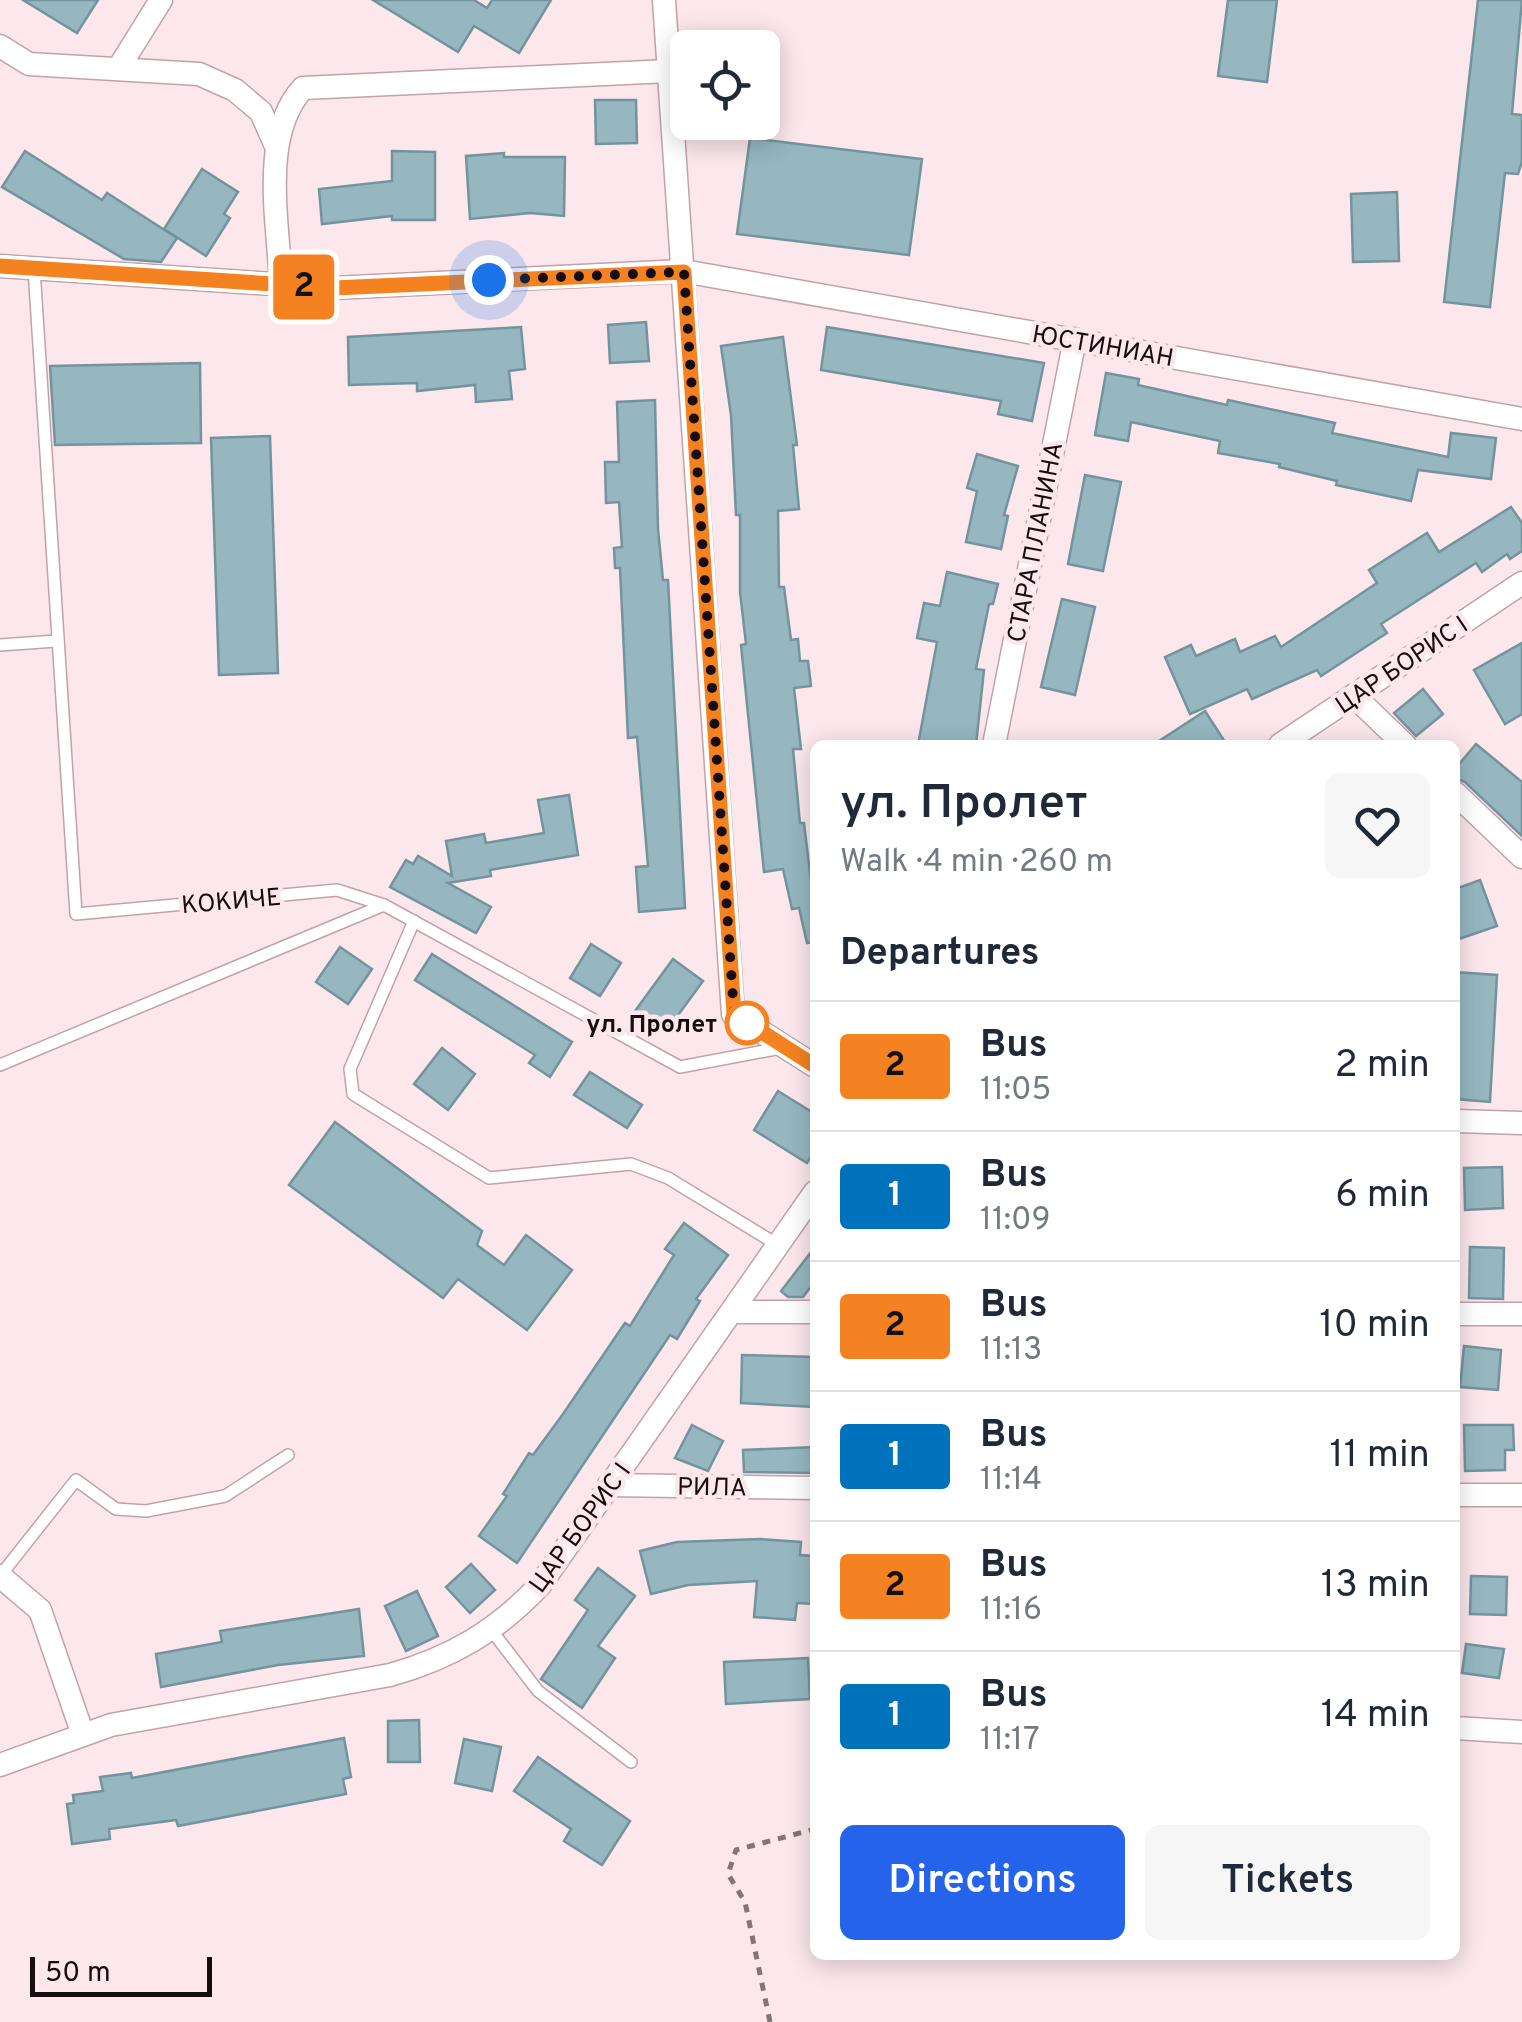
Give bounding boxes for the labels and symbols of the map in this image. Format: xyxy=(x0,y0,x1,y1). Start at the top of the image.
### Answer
line badge: 2 xyxy=(272,254,336,320)
your location xyxy=(464,255,514,305)
street label: ЮСТИНИАН xyxy=(1029,320,1176,376)
street label: СТАРА ПЛАНИНА xyxy=(1002,440,1072,645)
street label: ЦАР БОРИС I xyxy=(1330,610,1475,723)
street label: КОКИЧЕ xyxy=(180,883,282,923)
marker: ул. Пролет xyxy=(726,1002,768,1044)
place label: ул. Пролет xyxy=(586,1010,717,1042)
street label: ЦАР БОРИС I xyxy=(523,1457,639,1600)
street label: РИЛА xyxy=(677,1472,747,1506)
scale bar xyxy=(30,1952,212,1996)

